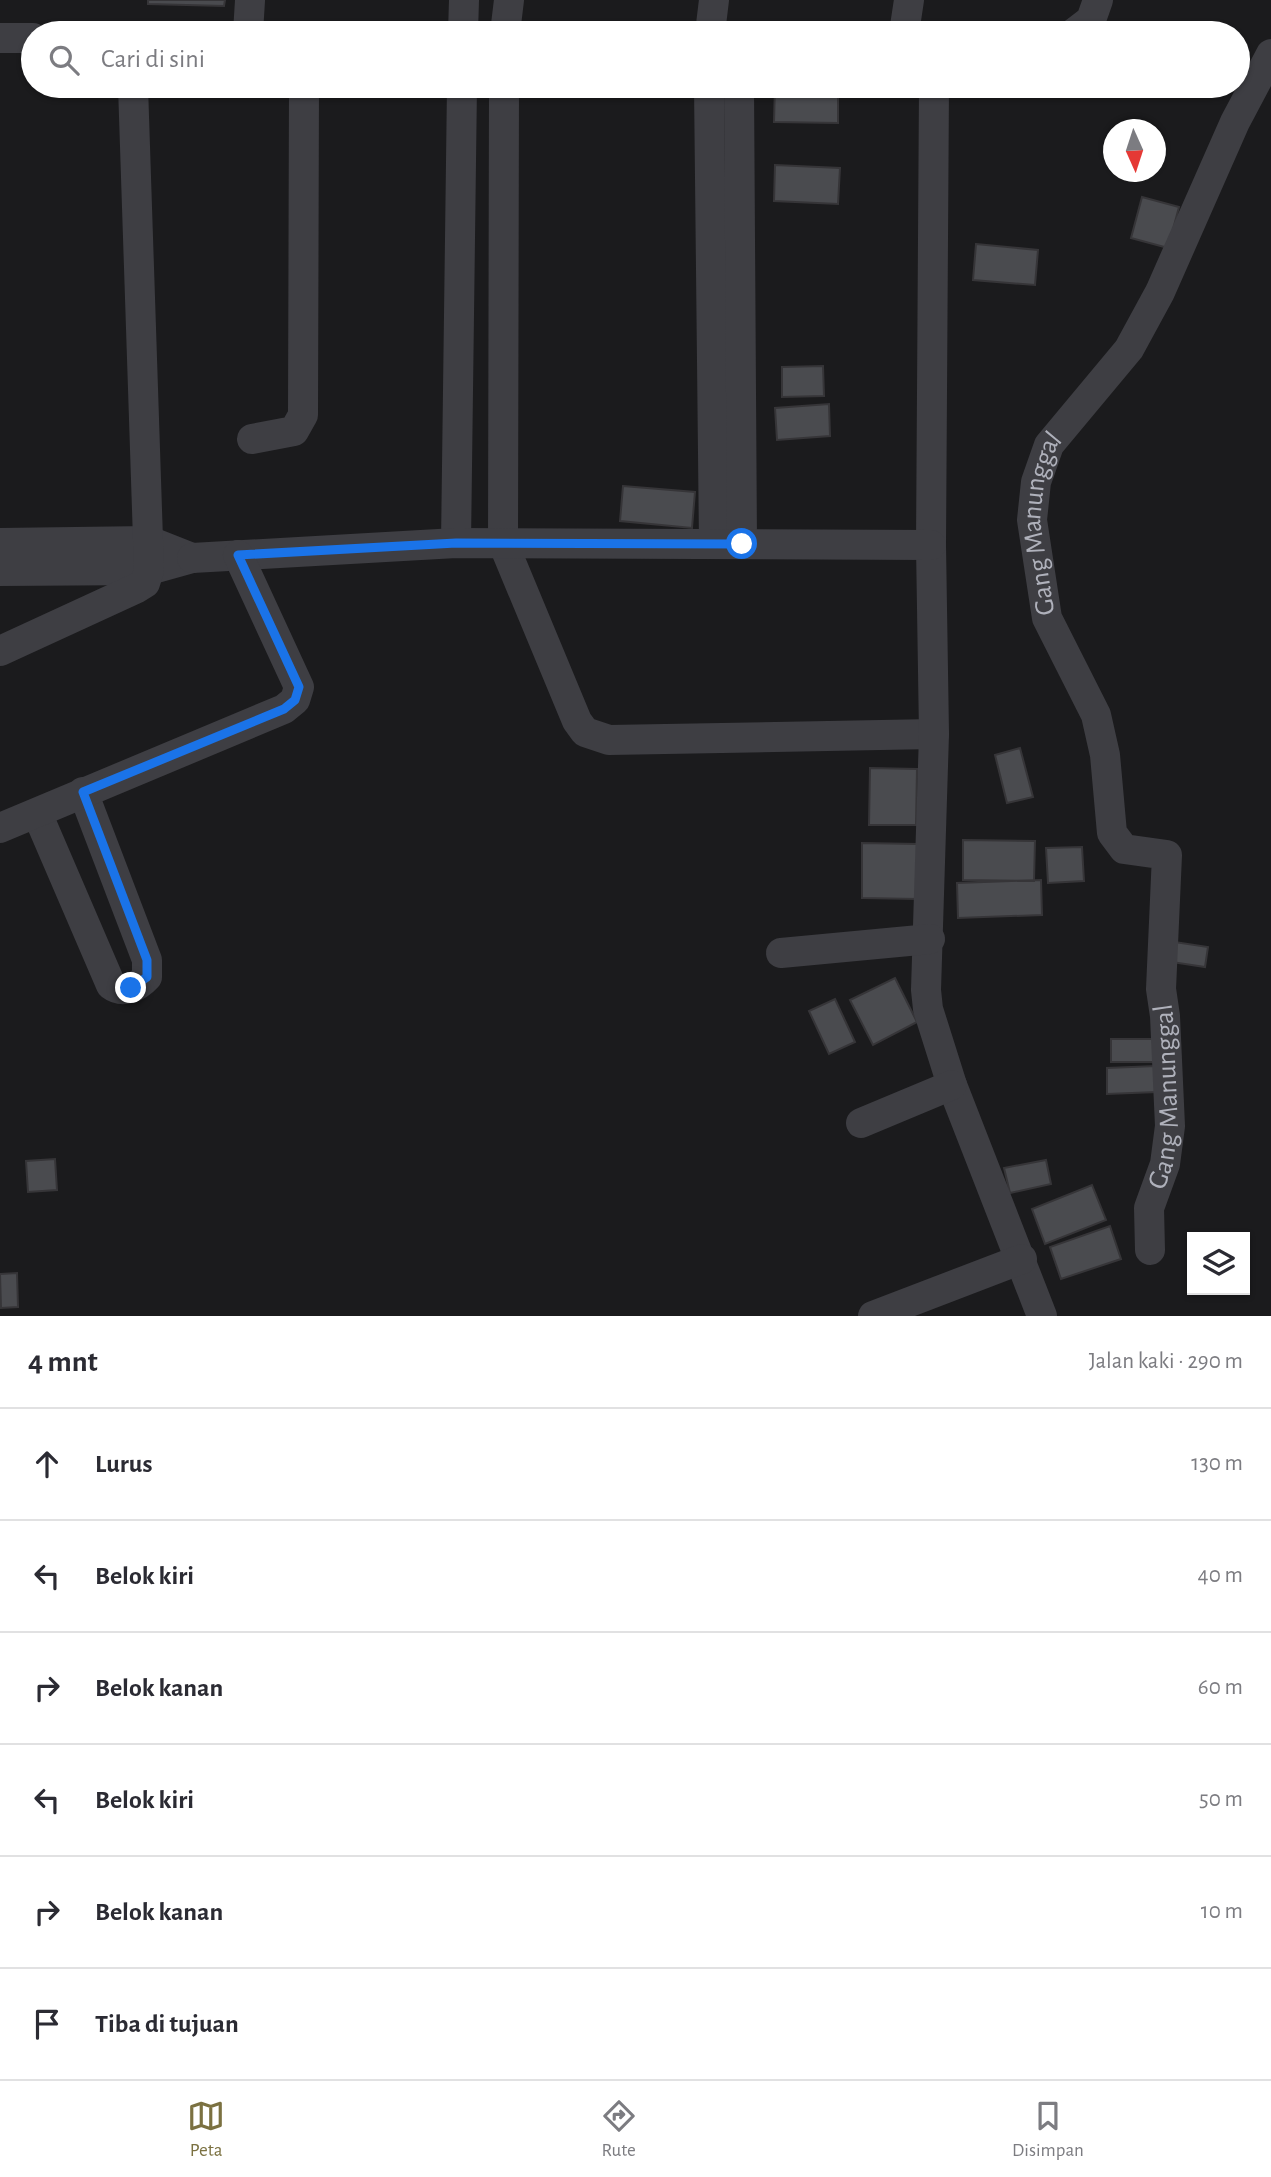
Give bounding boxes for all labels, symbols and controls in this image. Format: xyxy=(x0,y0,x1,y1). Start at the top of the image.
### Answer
search box xyxy=(21,21,1250,98)
icon: search xyxy=(45,41,83,79)
text: Cari di sini xyxy=(101,46,205,72)
north arrow xyxy=(1103,119,1166,182)
street label: Gang Manunggal xyxy=(1018,427,1068,617)
route start xyxy=(726,528,757,559)
route end xyxy=(115,972,146,1003)
street label: Gang Manunggal xyxy=(1143,1002,1184,1193)
map controls xyxy=(1187,1232,1250,1295)
button: layers xyxy=(1187,1232,1250,1295)
text: 4 mnt xyxy=(28,1347,98,1377)
text: Jalan kaki · 290 m xyxy=(1089,1350,1243,1373)
icon: ahead xyxy=(28,1445,66,1483)
text: Lurus xyxy=(95,1451,152,1477)
text: 130 m xyxy=(1191,1452,1243,1475)
icon: left xyxy=(28,1557,66,1595)
text: Belok kiri xyxy=(95,1563,194,1589)
text: 40 m xyxy=(1198,1564,1243,1587)
icon: right xyxy=(28,1669,66,1707)
text: Belok kanan xyxy=(95,1675,223,1701)
text: 60 m xyxy=(1198,1676,1243,1699)
icon: left xyxy=(28,1781,66,1819)
text: Belok kiri xyxy=(95,1787,194,1813)
text: 50 m xyxy=(1199,1788,1243,1811)
icon: right xyxy=(28,1893,66,1931)
text: Belok kanan xyxy=(95,1899,223,1925)
text: 10 m xyxy=(1201,1900,1243,1923)
icon: arrive xyxy=(28,2005,66,2043)
text: Tiba di tujuan xyxy=(95,2011,239,2037)
tab: Peta xyxy=(187,2097,225,2162)
tab: Rute xyxy=(600,2097,638,2162)
tab: Disimpan xyxy=(1012,2097,1084,2162)

